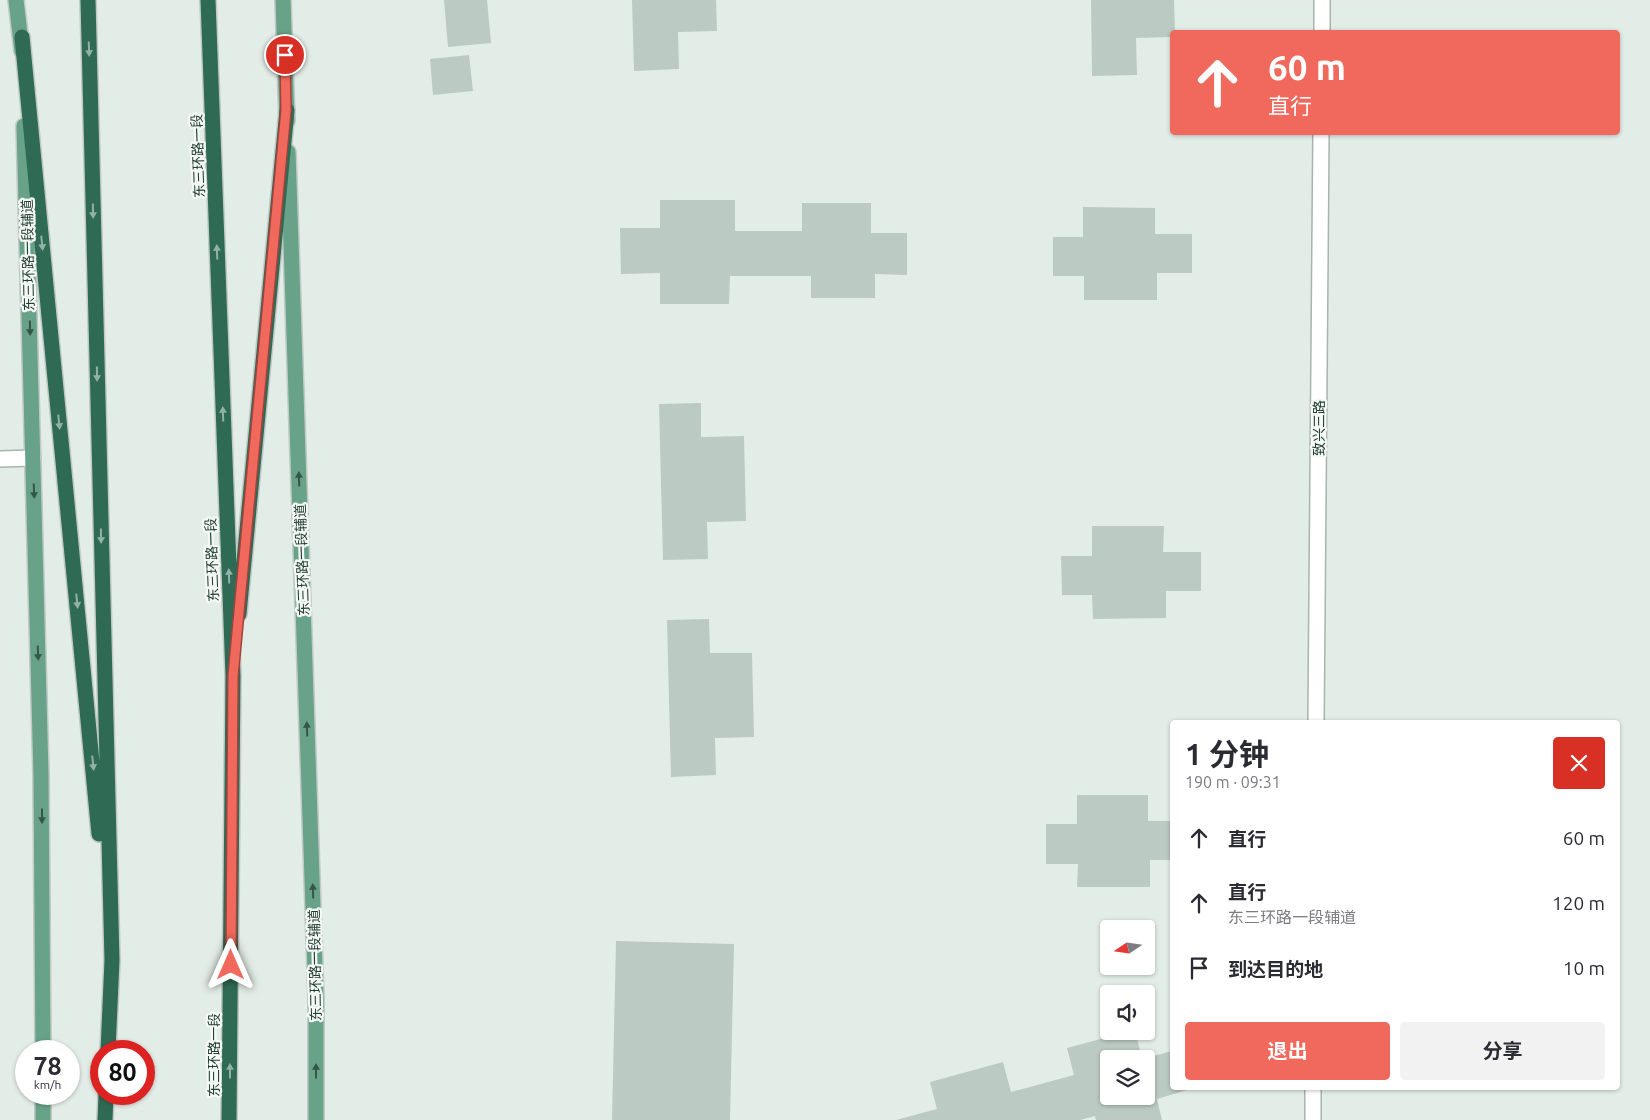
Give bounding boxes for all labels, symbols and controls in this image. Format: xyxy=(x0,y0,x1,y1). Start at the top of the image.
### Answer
pin xyxy=(264,34,306,76)
one-way arrow xyxy=(85,41,93,57)
icon: arrive xyxy=(271,41,299,69)
text: 60 m xyxy=(1268,47,1346,87)
icon: ahead xyxy=(1185,50,1250,115)
text: 直行 xyxy=(1268,93,1312,118)
street label: 东三环路一段 xyxy=(189,114,207,198)
street label: 东三环路一段辅道 xyxy=(19,199,37,311)
one-way arrow xyxy=(89,203,97,219)
one-way arrow xyxy=(38,235,46,251)
one-way arrow xyxy=(213,243,221,259)
one-way arrow xyxy=(26,320,34,336)
one-way arrow xyxy=(93,366,101,382)
street label: 致兴三路 xyxy=(1311,400,1327,456)
one-way arrow xyxy=(219,406,227,422)
one-way arrow xyxy=(56,414,64,430)
one-way arrow xyxy=(295,471,303,487)
one-way arrow xyxy=(30,483,38,499)
street label: 东三环路一段辅道 xyxy=(292,504,312,616)
street label: 东三环路一段 xyxy=(203,518,221,602)
one-way arrow xyxy=(97,528,105,544)
one-way arrow xyxy=(225,568,233,584)
one-way arrow xyxy=(73,593,81,609)
one-way arrow xyxy=(34,645,42,661)
one-way arrow xyxy=(303,721,311,737)
text: 1 分钟 xyxy=(1185,737,1269,771)
button: close xyxy=(1553,737,1605,789)
one-way arrow xyxy=(89,755,97,771)
text: 190 m · 09:31 xyxy=(1185,773,1281,791)
one-way arrow xyxy=(38,808,46,824)
icon: ahead xyxy=(1185,824,1213,852)
text: 60 m xyxy=(1563,827,1605,849)
text: 直行 xyxy=(1228,828,1266,850)
text: 直行 xyxy=(1228,881,1266,903)
one-way arrow xyxy=(308,883,316,899)
icon: ahead xyxy=(1185,889,1213,917)
text: 120 m xyxy=(1552,892,1605,914)
text: 东三环路一段辅道 xyxy=(1228,908,1356,926)
street label: 东三环路一段辅道 xyxy=(306,909,324,1021)
north arrow xyxy=(1100,920,1155,975)
map controls xyxy=(1100,920,1155,1105)
position arrow xyxy=(204,938,256,990)
icon: arrive xyxy=(1185,954,1213,982)
text: 10 m xyxy=(1563,957,1605,979)
text: 到达目的地 xyxy=(1228,958,1323,980)
button: sound xyxy=(1100,985,1155,1040)
street label: 东三环路一段 xyxy=(206,1013,222,1097)
button: 退出 xyxy=(1185,1022,1390,1080)
button: 分享 xyxy=(1400,1022,1605,1080)
speed limit sign: 80 xyxy=(90,1040,155,1105)
button: layers xyxy=(1100,1050,1155,1105)
text: 78 xyxy=(33,1052,62,1080)
one-way arrow xyxy=(226,1063,234,1079)
one-way arrow xyxy=(312,1063,320,1079)
text: km/h xyxy=(34,1078,61,1091)

